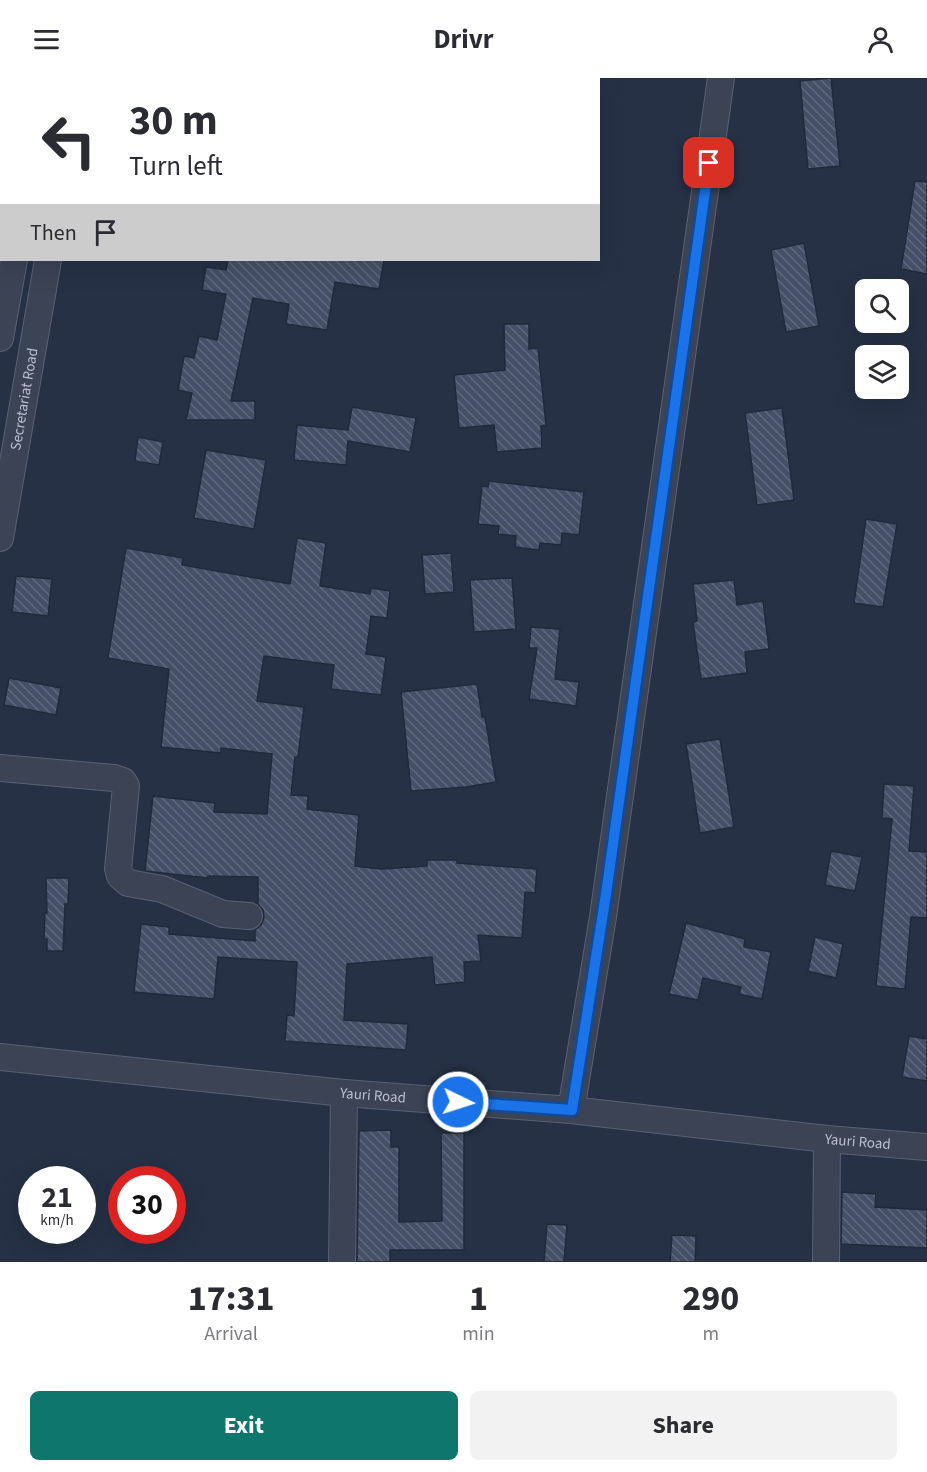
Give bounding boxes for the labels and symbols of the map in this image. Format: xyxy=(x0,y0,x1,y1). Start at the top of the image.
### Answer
pin xyxy=(683,137,734,188)
street label: Secretariat Road xyxy=(5,346,43,452)
position arrow xyxy=(426,1070,490,1134)
street label: Yauri Road xyxy=(338,1082,407,1108)
street label: Yauri Road xyxy=(823,1128,891,1155)
speed limit sign: 30 xyxy=(108,1166,186,1244)

